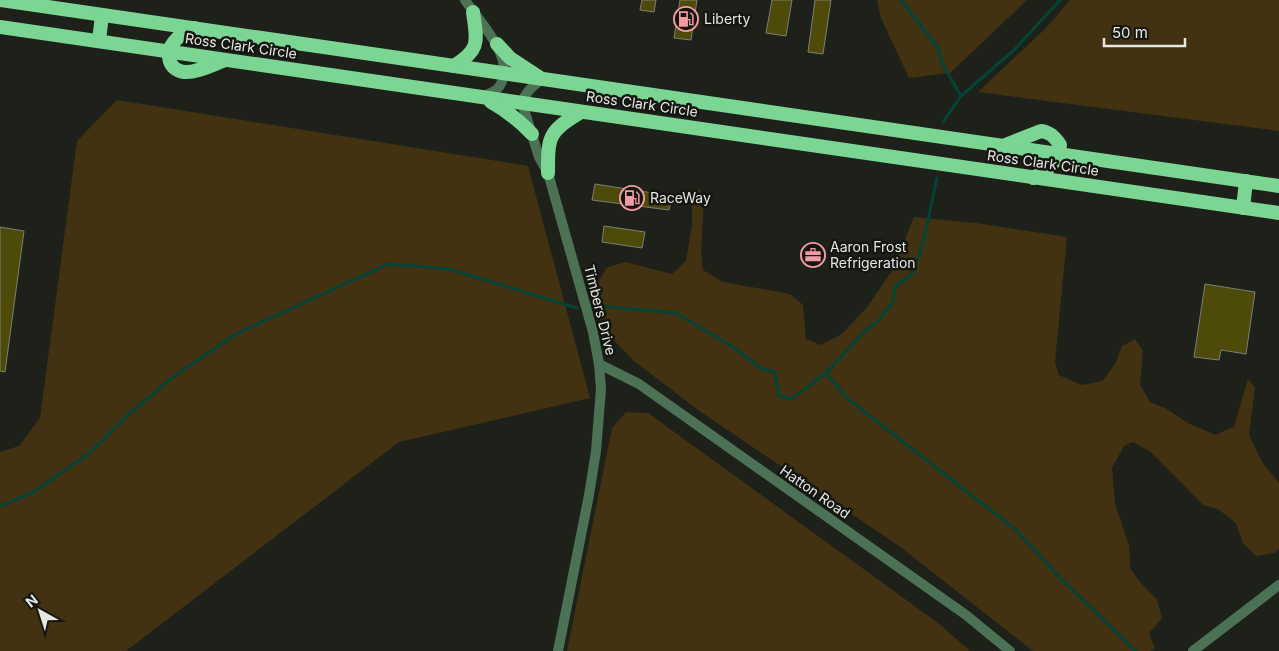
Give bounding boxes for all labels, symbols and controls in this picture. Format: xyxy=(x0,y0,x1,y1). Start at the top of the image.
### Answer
fuel station icon: Liberty xyxy=(673,6,699,32)
place label: Liberty xyxy=(704,10,750,27)
scale bar xyxy=(1104,15,1185,47)
text: 50 m xyxy=(1112,23,1148,42)
street label: Ross Clark Circle xyxy=(184,29,298,62)
street label: Ross Clark Circle xyxy=(585,87,699,120)
street label: Ross Clark Circle xyxy=(986,146,1100,179)
fuel station icon: RaceWay xyxy=(619,185,645,211)
place label: RaceWay xyxy=(650,189,711,206)
place label: Aaron Frost Refrigeration xyxy=(830,238,916,271)
office icon: Aaron Frost Refrigeration xyxy=(800,242,826,268)
street label: Timbers Drive xyxy=(581,263,620,357)
street label: Hatton Road xyxy=(777,461,853,522)
north arrow xyxy=(15,586,65,636)
text: N xyxy=(22,591,41,610)

